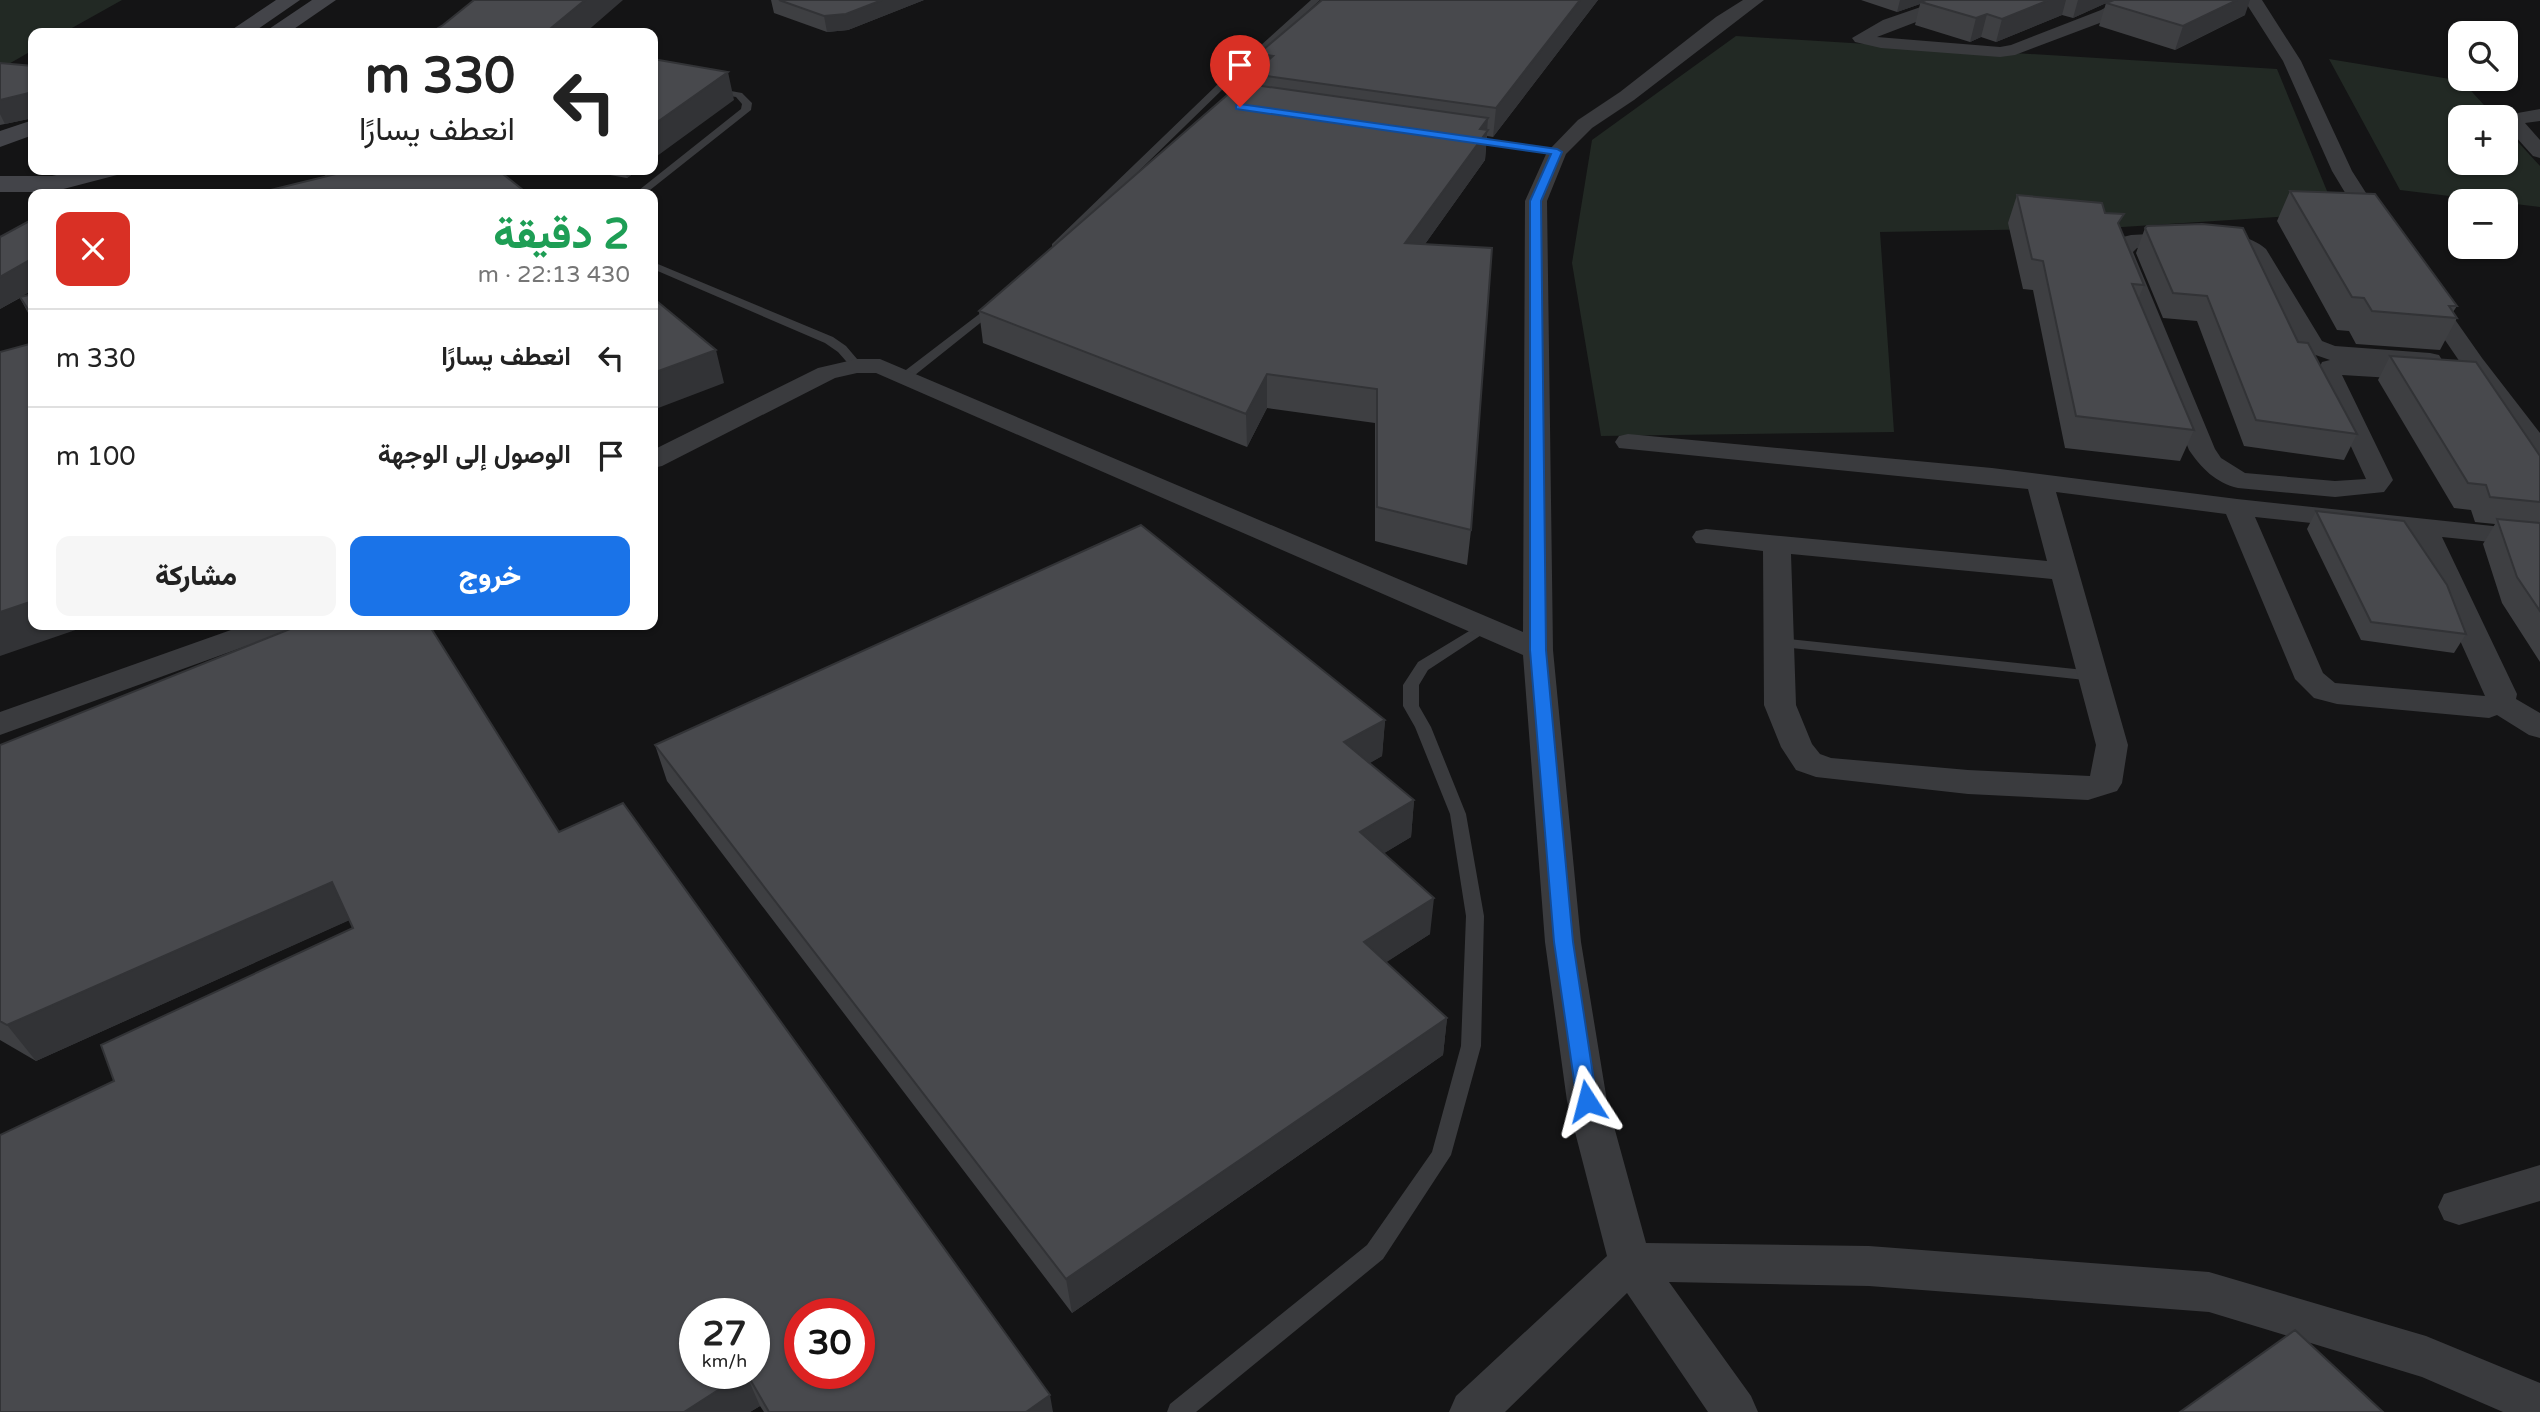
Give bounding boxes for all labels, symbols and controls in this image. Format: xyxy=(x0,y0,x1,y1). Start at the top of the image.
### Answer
map controls xyxy=(2448,21,2518,259)
button: search xyxy=(2448,21,2518,91)
pin xyxy=(1210,35,1270,107)
icon: arrive xyxy=(1221,46,1259,84)
text: 330 m xyxy=(365,47,515,106)
icon: left xyxy=(539,56,630,147)
button: + xyxy=(2448,105,2518,175)
text: انعطف يسارًا xyxy=(359,111,515,149)
button: − xyxy=(2448,189,2518,259)
text: 2 دقيقة xyxy=(493,209,630,260)
button: close xyxy=(56,212,130,286)
text: 430 m · 22:13 xyxy=(478,261,630,289)
icon: left xyxy=(592,339,630,377)
text: انعطف يسارًا xyxy=(441,341,571,372)
text: 330 m xyxy=(56,343,136,374)
icon: arrive xyxy=(592,437,630,475)
text: الوصول إلى الوجهة xyxy=(378,439,571,470)
text: 100 m xyxy=(56,441,136,472)
button: مشاركة xyxy=(56,536,336,616)
button: خروج xyxy=(350,536,630,616)
position arrow xyxy=(1550,1064,1624,1138)
speed limit sign: 30 xyxy=(784,1298,875,1389)
text: 27 xyxy=(703,1313,746,1355)
text: km/h xyxy=(702,1350,747,1372)

